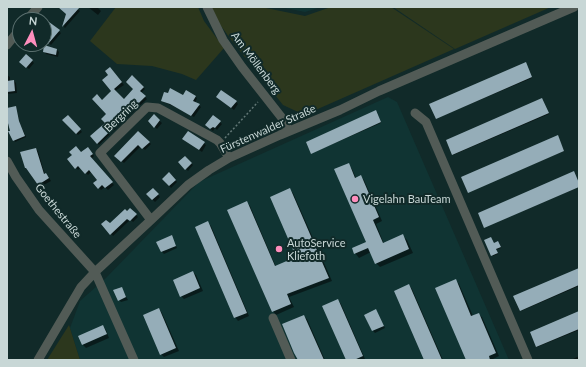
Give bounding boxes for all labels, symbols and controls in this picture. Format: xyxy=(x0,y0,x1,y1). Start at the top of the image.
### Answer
north arrow xyxy=(12,12,52,52)
text: N xyxy=(28,14,38,27)
street label: Am Möllenberg xyxy=(228,29,284,97)
street label: Bergring xyxy=(102,97,140,135)
street label: Fürstenwalder Straße xyxy=(218,102,318,156)
street label: Goethestraße xyxy=(32,181,84,241)
place label: Vigelahn BauTeam xyxy=(363,192,451,206)
marker: Vigelahn BauTeam xyxy=(350,194,360,204)
place label: AutoService Kliefoth xyxy=(287,236,345,262)
marker: AutoService Kliefoth xyxy=(274,244,284,254)

